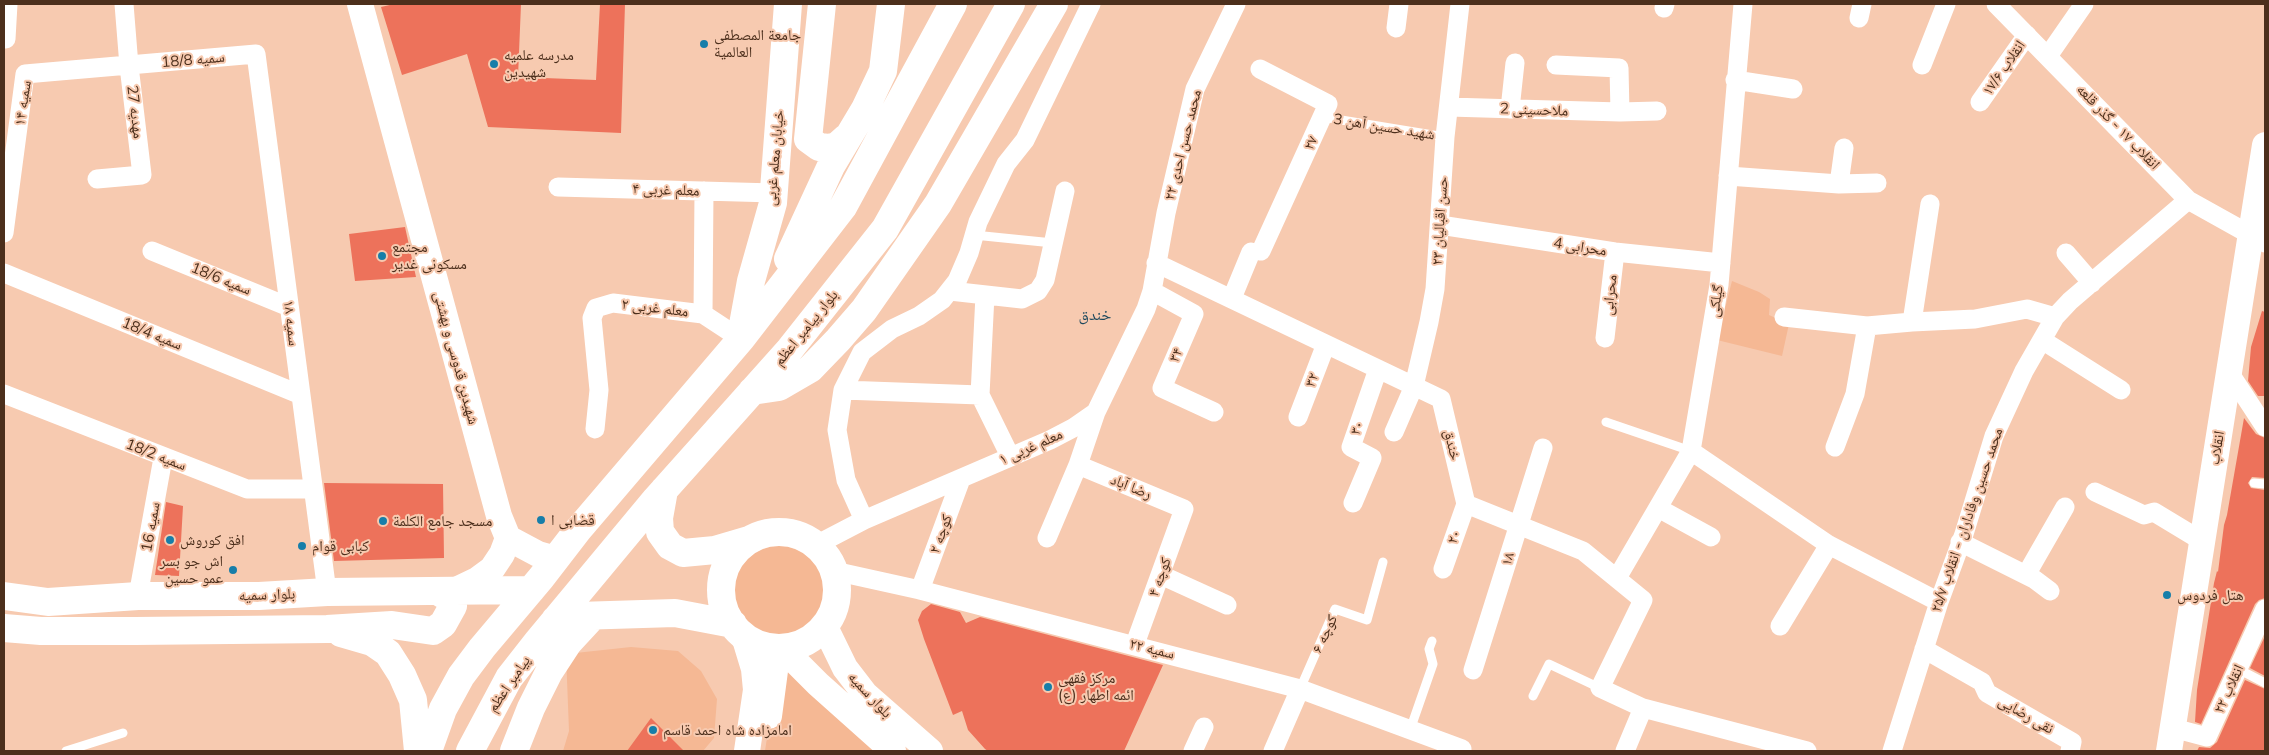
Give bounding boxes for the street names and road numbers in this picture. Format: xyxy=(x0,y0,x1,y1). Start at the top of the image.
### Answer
street label: انقلاب ۱۷/۶ xyxy=(1979,37,2029,99)
street label: سمیه 18/8 xyxy=(161,48,225,72)
street label: سمیه ۱۴ xyxy=(11,79,35,127)
street label: انقلاب ۱۷ - گذر قلعه xyxy=(2073,81,2163,173)
street label: مهدیه 27 xyxy=(123,84,147,140)
street label: ۲۲ محمد حسن احدی xyxy=(1161,88,1205,202)
street label: ملاحسینی 2 xyxy=(1499,100,1569,120)
street label: خیابان معلم غربی xyxy=(762,109,788,207)
street label: شهید حسین آهن 3 xyxy=(1332,110,1436,144)
street label: ۲۷ xyxy=(1300,133,1322,153)
street label: ۲۳ حسن اقبالیان xyxy=(1428,176,1452,266)
street label: معلم غربی ۴ xyxy=(632,180,700,200)
street label: محرابی 4 xyxy=(1552,234,1608,260)
street label: سمیه 18/6 xyxy=(188,259,254,299)
street label: محرابی xyxy=(1599,274,1621,316)
street label: گیلکی xyxy=(1705,284,1727,318)
street label: بلوار پیامبر اعظم xyxy=(770,287,842,369)
street label: شهیدین قدوسی و بهشتی xyxy=(430,290,482,426)
street label: معلم غربی ۲ xyxy=(621,295,689,321)
street label: سمیه ۱۸ xyxy=(279,299,303,347)
street label: سمیه 18/4 xyxy=(119,314,185,354)
street label: ۳۴ xyxy=(1165,345,1187,365)
street label: ۳۲ xyxy=(1301,370,1323,390)
street label: ۳۰ xyxy=(1346,419,1368,437)
street label: معلم غربی ۱ xyxy=(997,425,1065,469)
street label: محمد حسین وفاداران - انقلاب ۲۵/۷ xyxy=(1927,426,2007,614)
street label: خندق xyxy=(1440,428,1464,462)
street label: انقلاب xyxy=(2205,430,2229,466)
street label: سمیه 18/2 xyxy=(123,435,189,475)
street label: رضا آباد xyxy=(1108,471,1154,503)
street label: سمیه 16 xyxy=(138,501,164,553)
street label: کوچه ۲ xyxy=(926,512,956,556)
street label: ۲۰ xyxy=(1443,528,1465,546)
street label: ۱۸ xyxy=(1497,550,1519,568)
street label: کوچه ۴ xyxy=(1145,555,1175,599)
street label: بلوار سمیه xyxy=(239,585,295,605)
street label: کوچه ۶ xyxy=(1308,612,1342,656)
street label: سمیه ۲۲ xyxy=(1128,635,1176,663)
street label: پیامبر اعظم xyxy=(484,652,534,716)
street label: انقلاب ۲۲ xyxy=(2210,662,2248,716)
street label: بلوار سمیه xyxy=(844,668,896,722)
street label: نقی رضایی xyxy=(1995,692,2057,738)

